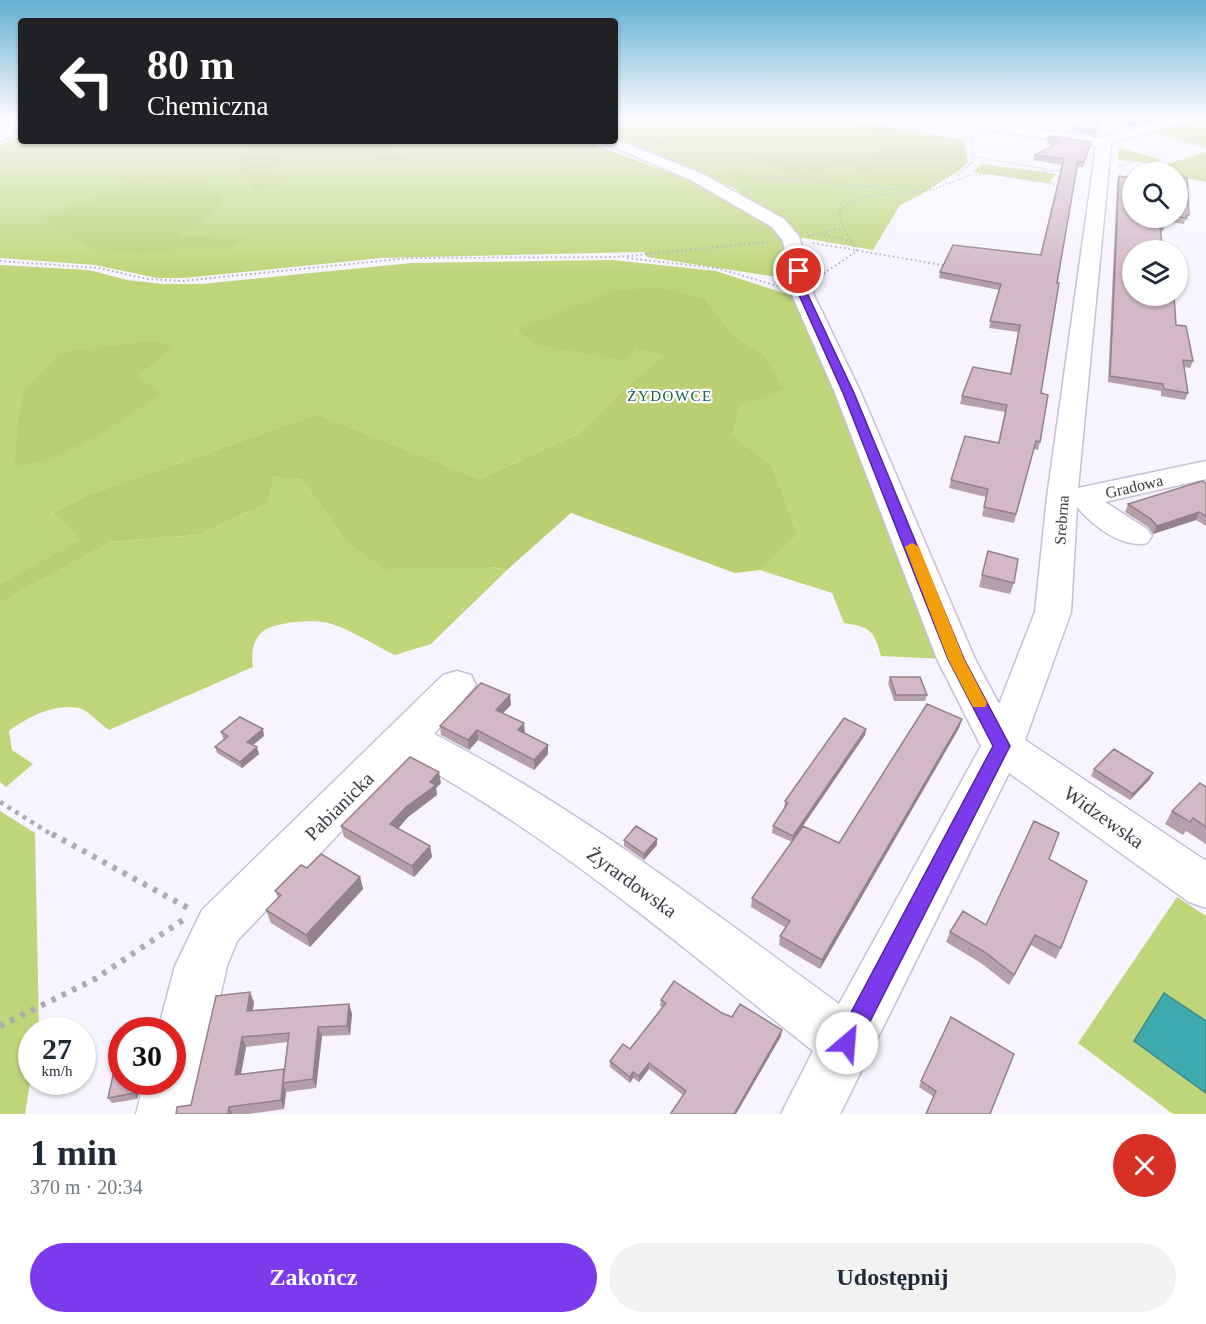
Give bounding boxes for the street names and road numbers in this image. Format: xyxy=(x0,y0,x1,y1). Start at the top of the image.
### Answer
street label: Gradowa xyxy=(1104,472,1165,501)
street label: Srebrna xyxy=(1051,495,1072,545)
street label: Pabianicka xyxy=(300,767,378,845)
street label: Widzewska xyxy=(1060,781,1148,853)
street label: Żyrardowska xyxy=(582,842,681,923)

